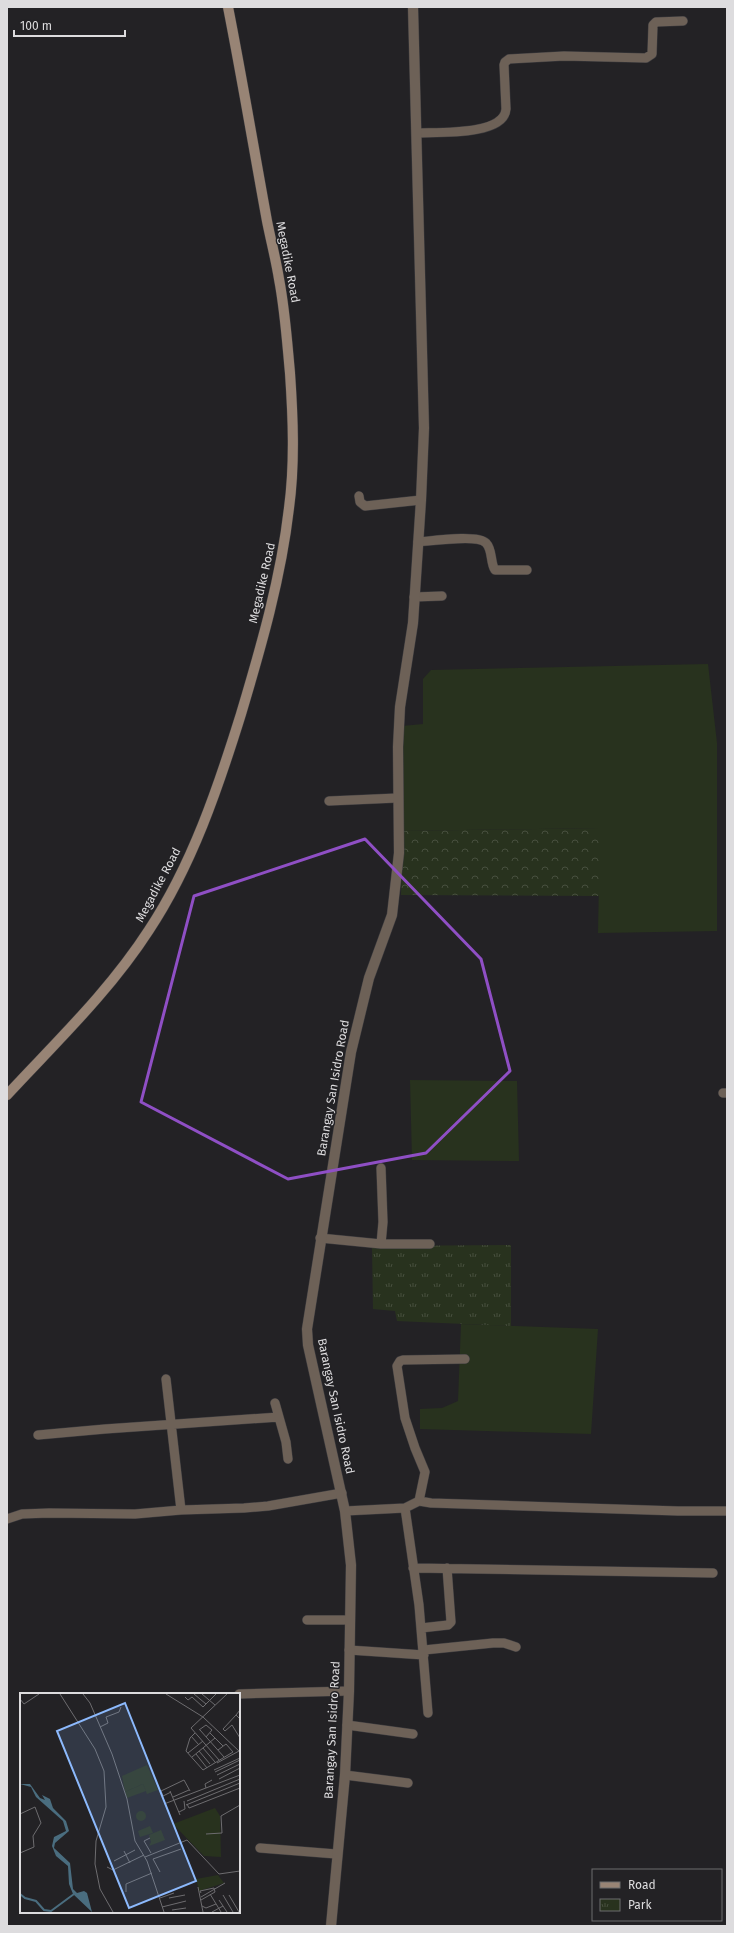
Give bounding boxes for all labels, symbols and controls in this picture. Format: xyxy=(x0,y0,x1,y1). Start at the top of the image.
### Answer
scale bar xyxy=(14,12,125,38)
text: 100 m xyxy=(20,19,52,33)
street label: Megadike Road xyxy=(273,220,303,304)
street label: Megadike Road xyxy=(246,541,278,625)
street label: Megadike Road xyxy=(132,845,184,925)
street label: Barangay San Isidro Road xyxy=(314,1019,352,1157)
street label: Barangay San Isidro Road xyxy=(315,1337,357,1475)
street label: Barangay San Isidro Road xyxy=(321,1661,343,1799)
inset map xyxy=(20,1693,240,1913)
legend xyxy=(592,1869,722,1921)
text: Road xyxy=(628,1878,656,1892)
text: Park xyxy=(628,1898,652,1912)

